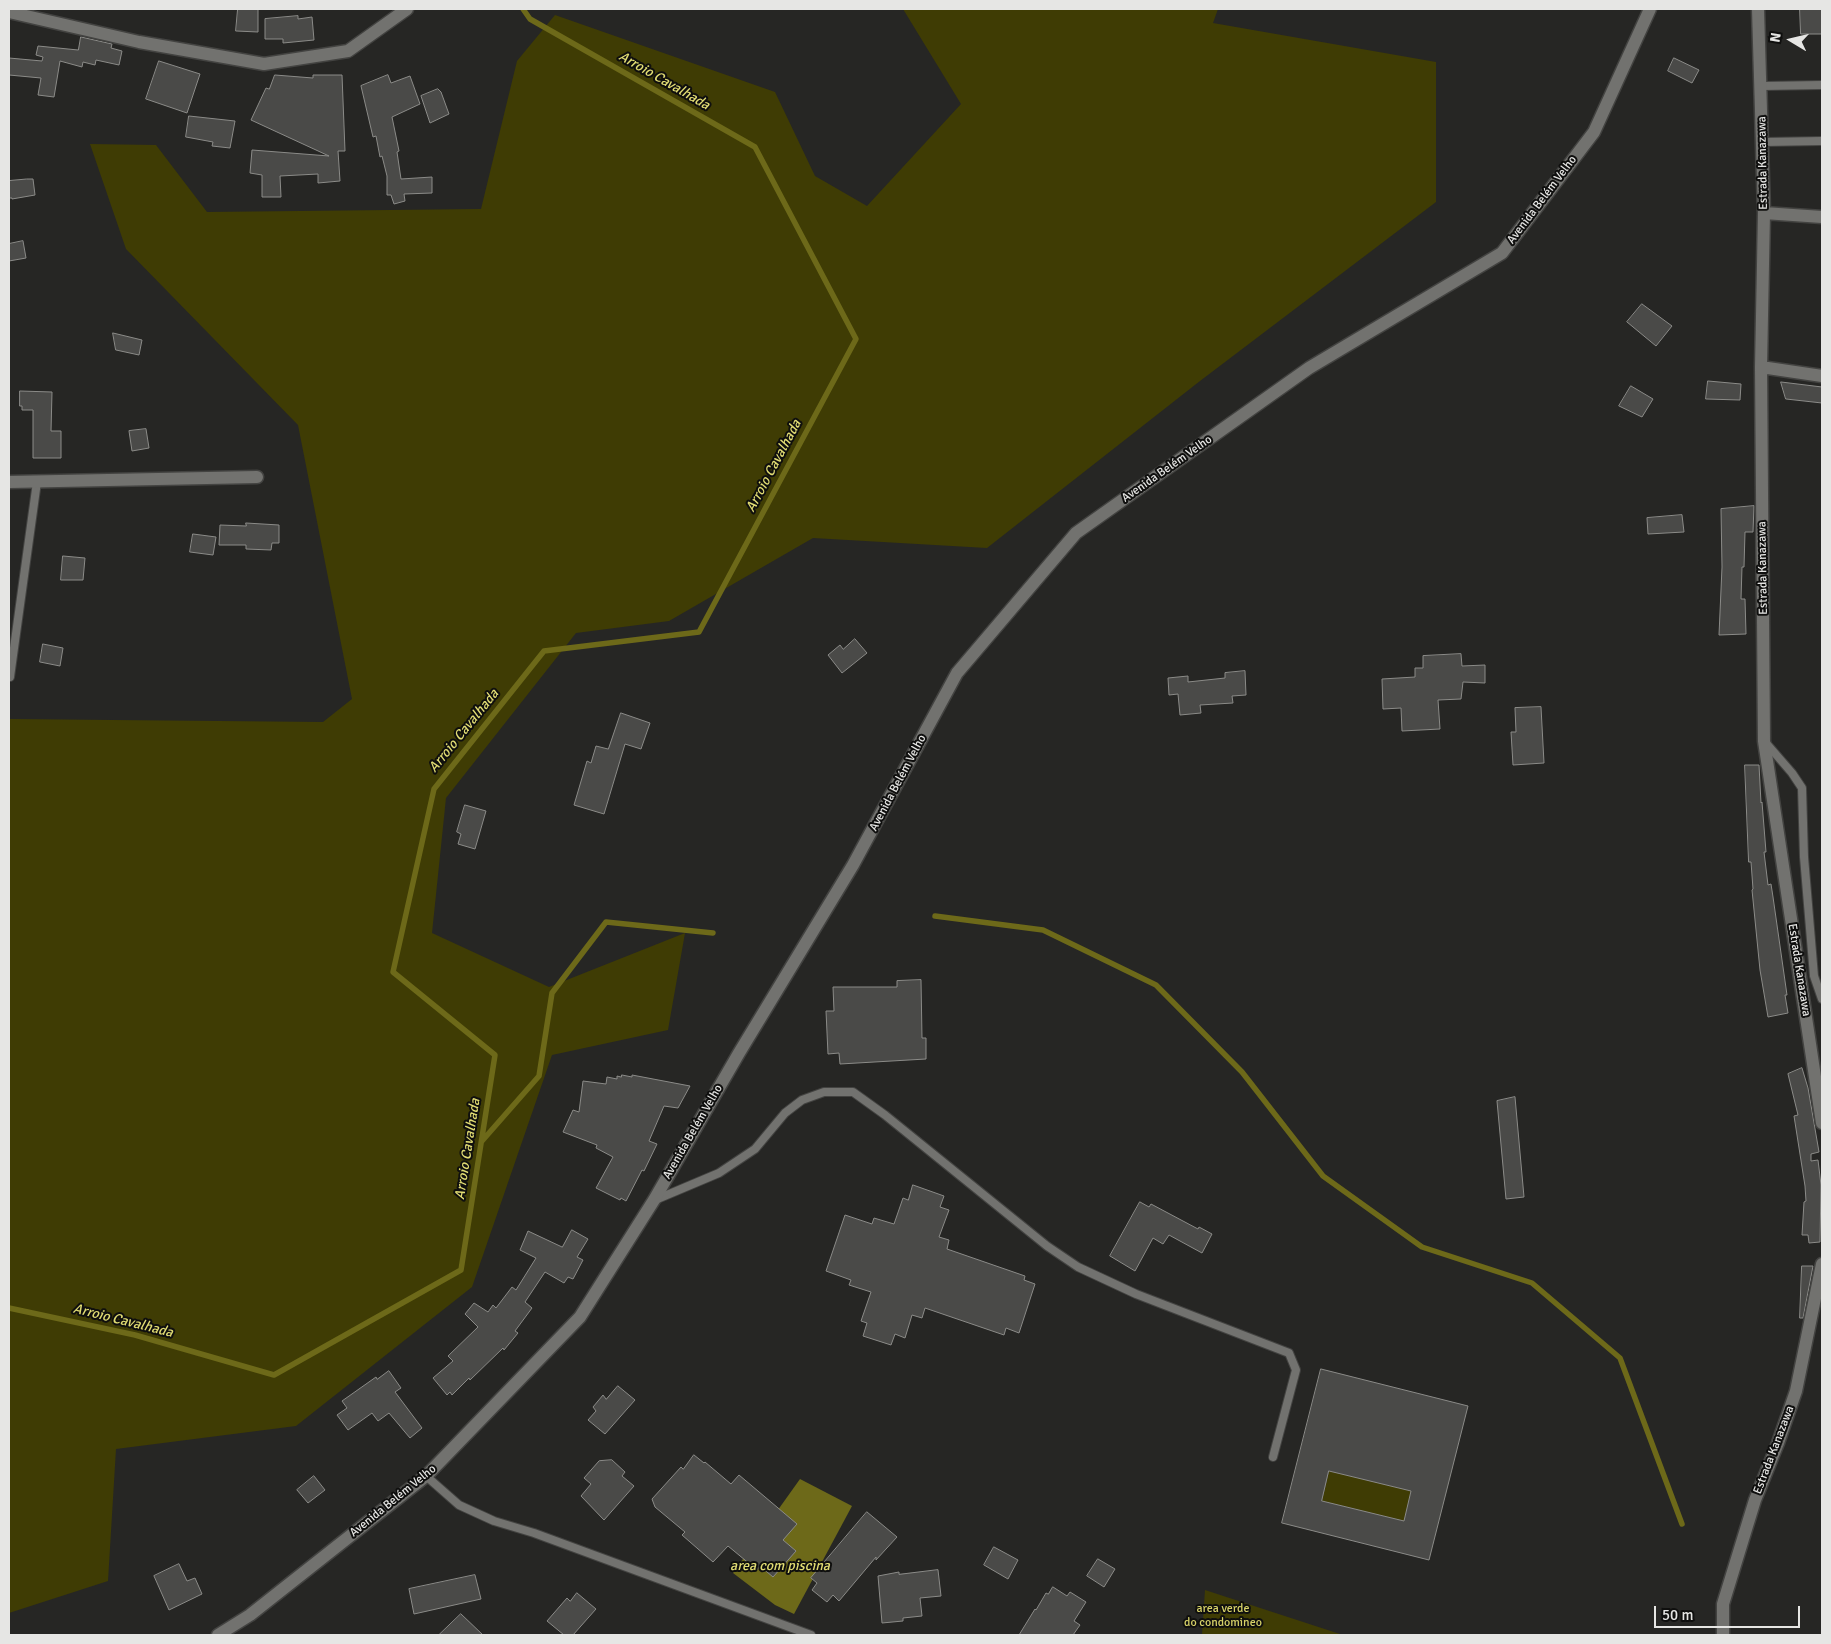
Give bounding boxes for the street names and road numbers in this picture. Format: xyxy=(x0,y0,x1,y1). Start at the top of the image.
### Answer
street label: Estrada Kanazawa xyxy=(1755,116,1771,210)
street label: Avenida Belém Velho xyxy=(1504,153,1580,247)
street label: Avenida Belém Velho xyxy=(1119,432,1215,506)
street label: Estrada Kanazawa xyxy=(1755,521,1771,615)
street label: Avenida Belém Velho xyxy=(867,732,929,834)
street label: Estrada Kanazawa xyxy=(1785,923,1813,1017)
street label: Avenida Belém Velho xyxy=(660,1082,726,1182)
street label: Estrada Kanazawa xyxy=(1751,1404,1797,1496)
street label: Avenida Belém Velho xyxy=(347,1462,439,1540)

